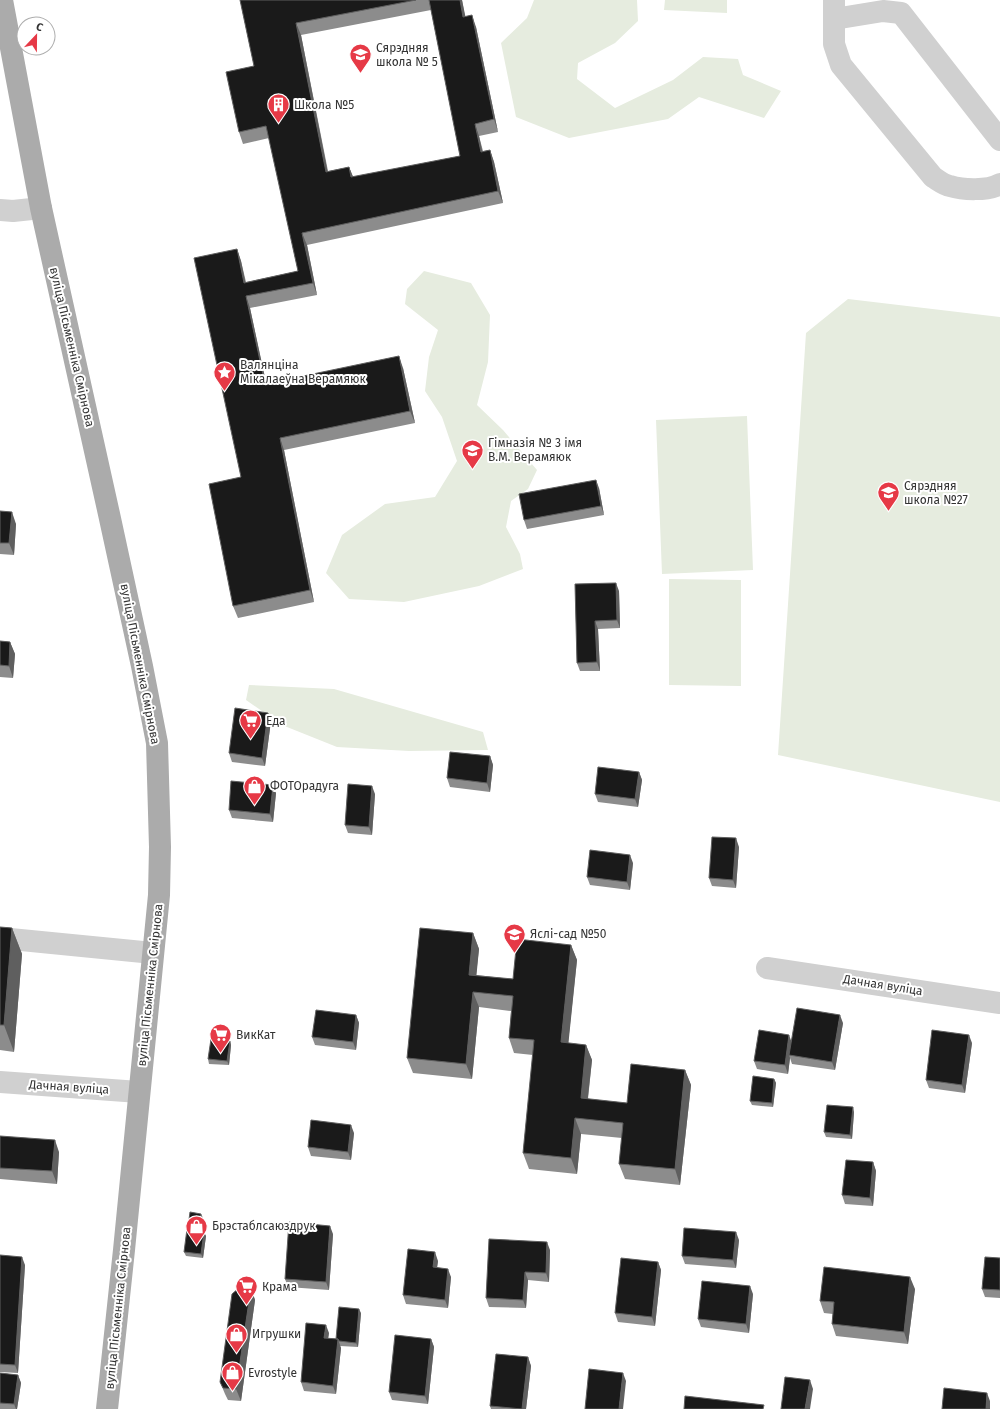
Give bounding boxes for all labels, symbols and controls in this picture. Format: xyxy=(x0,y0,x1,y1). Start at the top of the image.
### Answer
north arrow xyxy=(16,16,56,56)
text: С xyxy=(34,20,46,35)
place label: Сярэдняя школа № 5 xyxy=(376,41,438,69)
school or university icon: Сярэдняя школа № 5 xyxy=(347,42,373,75)
building icon: Школа №5 xyxy=(266,92,292,125)
place label: Школа №5 xyxy=(294,98,354,112)
street label: вуліца Пісьменніка Смірнова xyxy=(47,266,97,428)
place label: Валянціна Мікалаеўна Верамяюк xyxy=(240,358,366,386)
place icon: Валянціна Мікалаеўна Верамяюк xyxy=(211,359,237,392)
place label: Гімназія № 3 імя В.М. Верамяюк xyxy=(488,436,582,464)
school or university icon: Гімназія № 3 імя В.М. Верамяюк xyxy=(460,437,486,470)
place label: Сярэдняя школа №27 xyxy=(904,479,968,507)
school or university icon: Сярэдняя школа №27 xyxy=(876,480,902,513)
street label: вуліца Пісьменніка Смірнова xyxy=(118,582,162,746)
supermarket icon: Еда xyxy=(238,708,264,741)
place label: Еда xyxy=(266,714,286,728)
shop icon: ФОТОрадуга xyxy=(241,773,267,806)
place label: ФОТОрадуга xyxy=(270,779,339,793)
street label: вуліца Пісьменніка Смірнова xyxy=(135,903,165,1067)
school or university icon: Яслі-сад №50 xyxy=(501,921,527,954)
place label: Яслі-сад №50 xyxy=(530,927,607,941)
street label: Дачная вуліца xyxy=(841,972,924,998)
supermarket icon: ВикКат xyxy=(207,1022,233,1055)
place label: ВикКат xyxy=(236,1028,276,1042)
street label: Дачная вуліца xyxy=(28,1077,109,1097)
shop icon: Брэстаблсаюздрук xyxy=(183,1213,209,1246)
place label: Брэстаблсаюздрук xyxy=(212,1219,316,1233)
street label: вуліца Пісьменніка Смірнова xyxy=(103,1226,133,1390)
supermarket icon: Крама xyxy=(233,1274,259,1307)
place label: Крама xyxy=(262,1280,297,1294)
shop icon: Игрушки xyxy=(224,1321,250,1354)
place label: Игрушки xyxy=(252,1327,301,1341)
shop icon: Evrostyle xyxy=(220,1360,246,1393)
place label: Evrostyle xyxy=(248,1366,297,1380)

